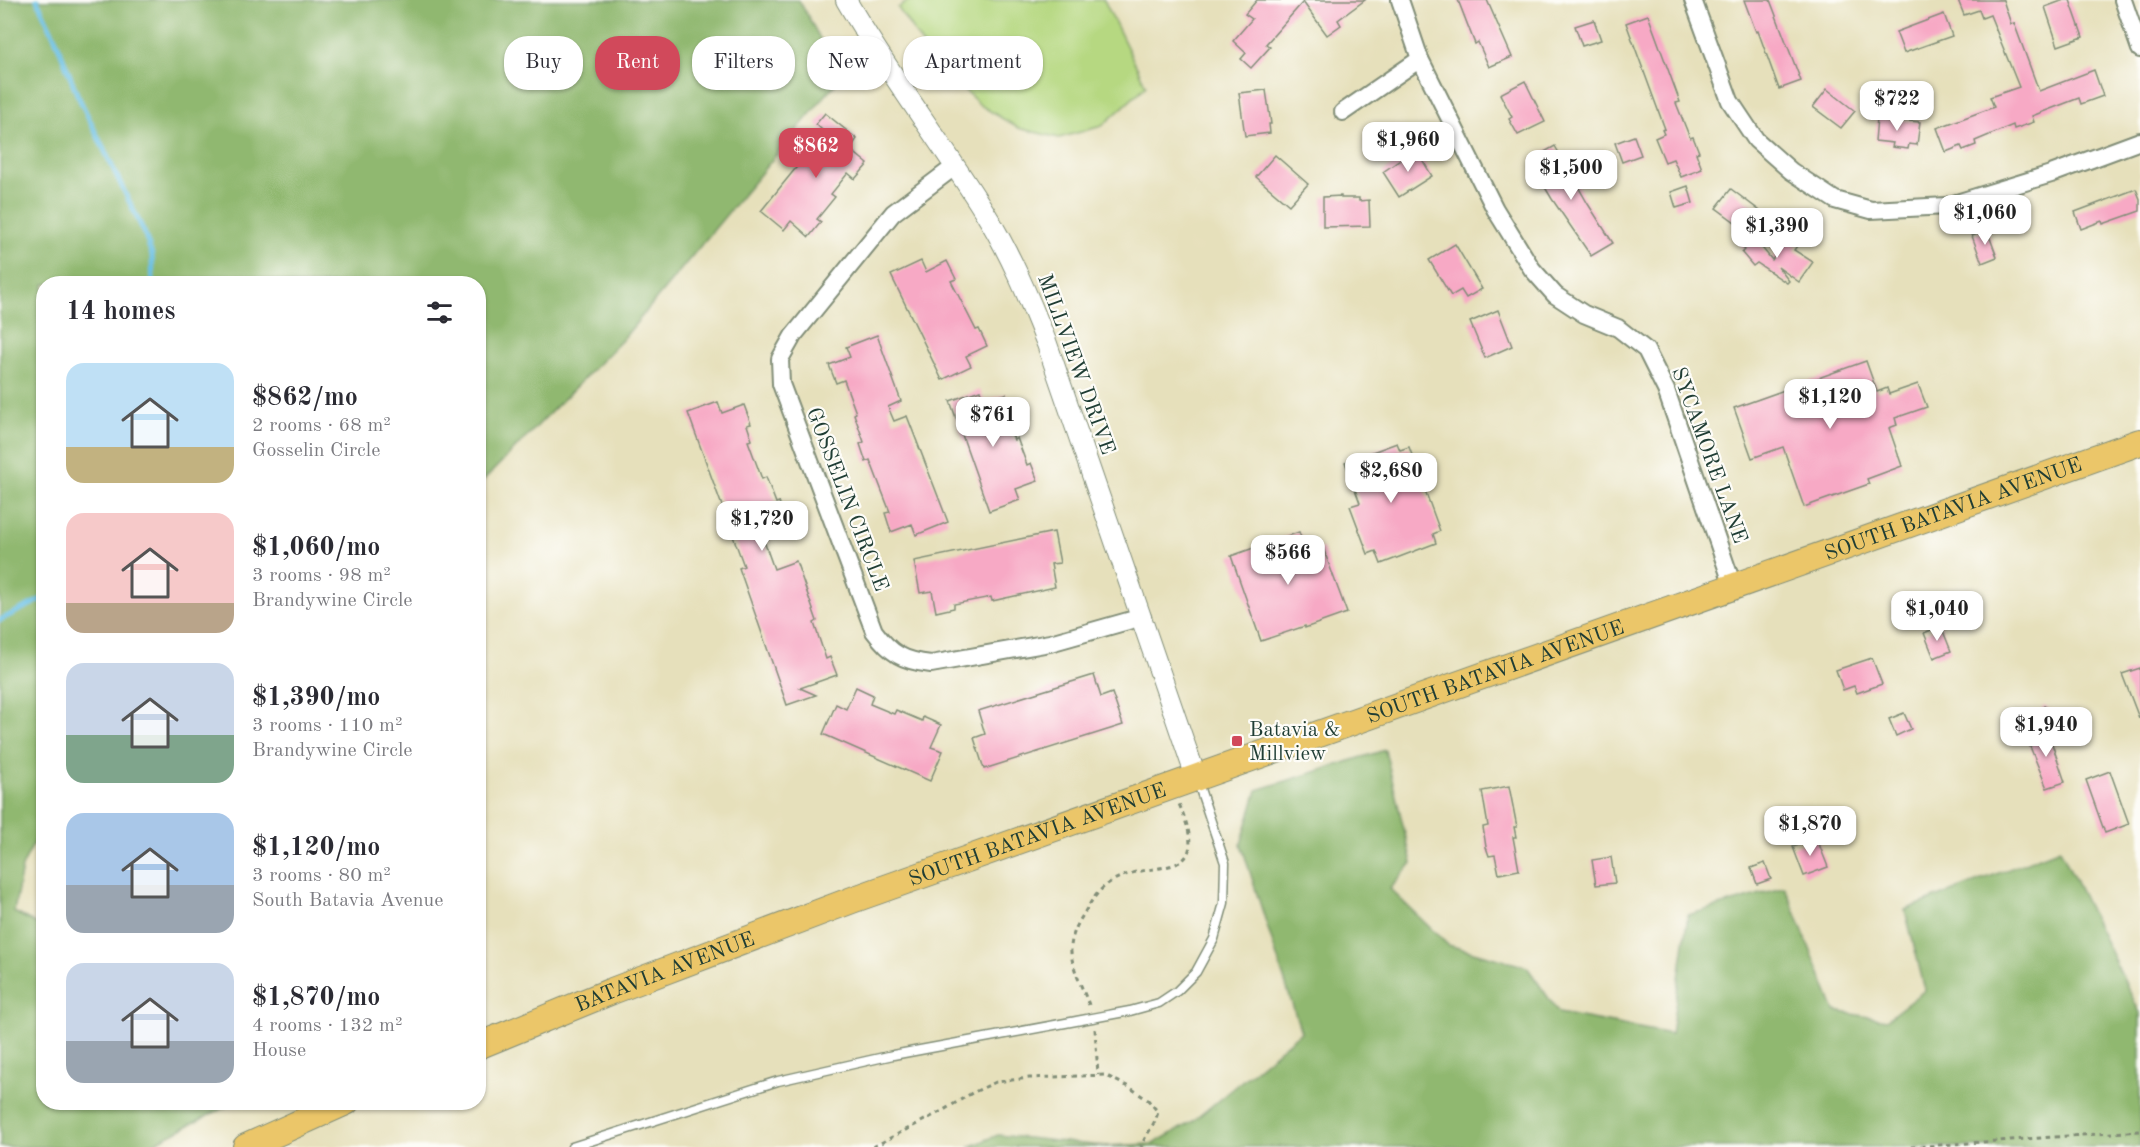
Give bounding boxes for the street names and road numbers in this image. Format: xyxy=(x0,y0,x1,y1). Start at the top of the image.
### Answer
street label: MILLVIEW DRIVE xyxy=(1033,271,1118,458)
street label: SYCAMORE LANE xyxy=(1667,365,1750,546)
street label: GOSSELIN CIRCLE xyxy=(802,405,891,594)
street label: SOUTH BATAVIA AVENUE xyxy=(1822,455,2085,565)
street label: SOUTH BATAVIA AVENUE xyxy=(1364,617,1627,728)
street label: SOUTH BATAVIA AVENUE xyxy=(906,780,1169,891)
street label: BATAVIA AVENUE xyxy=(572,929,758,1017)

